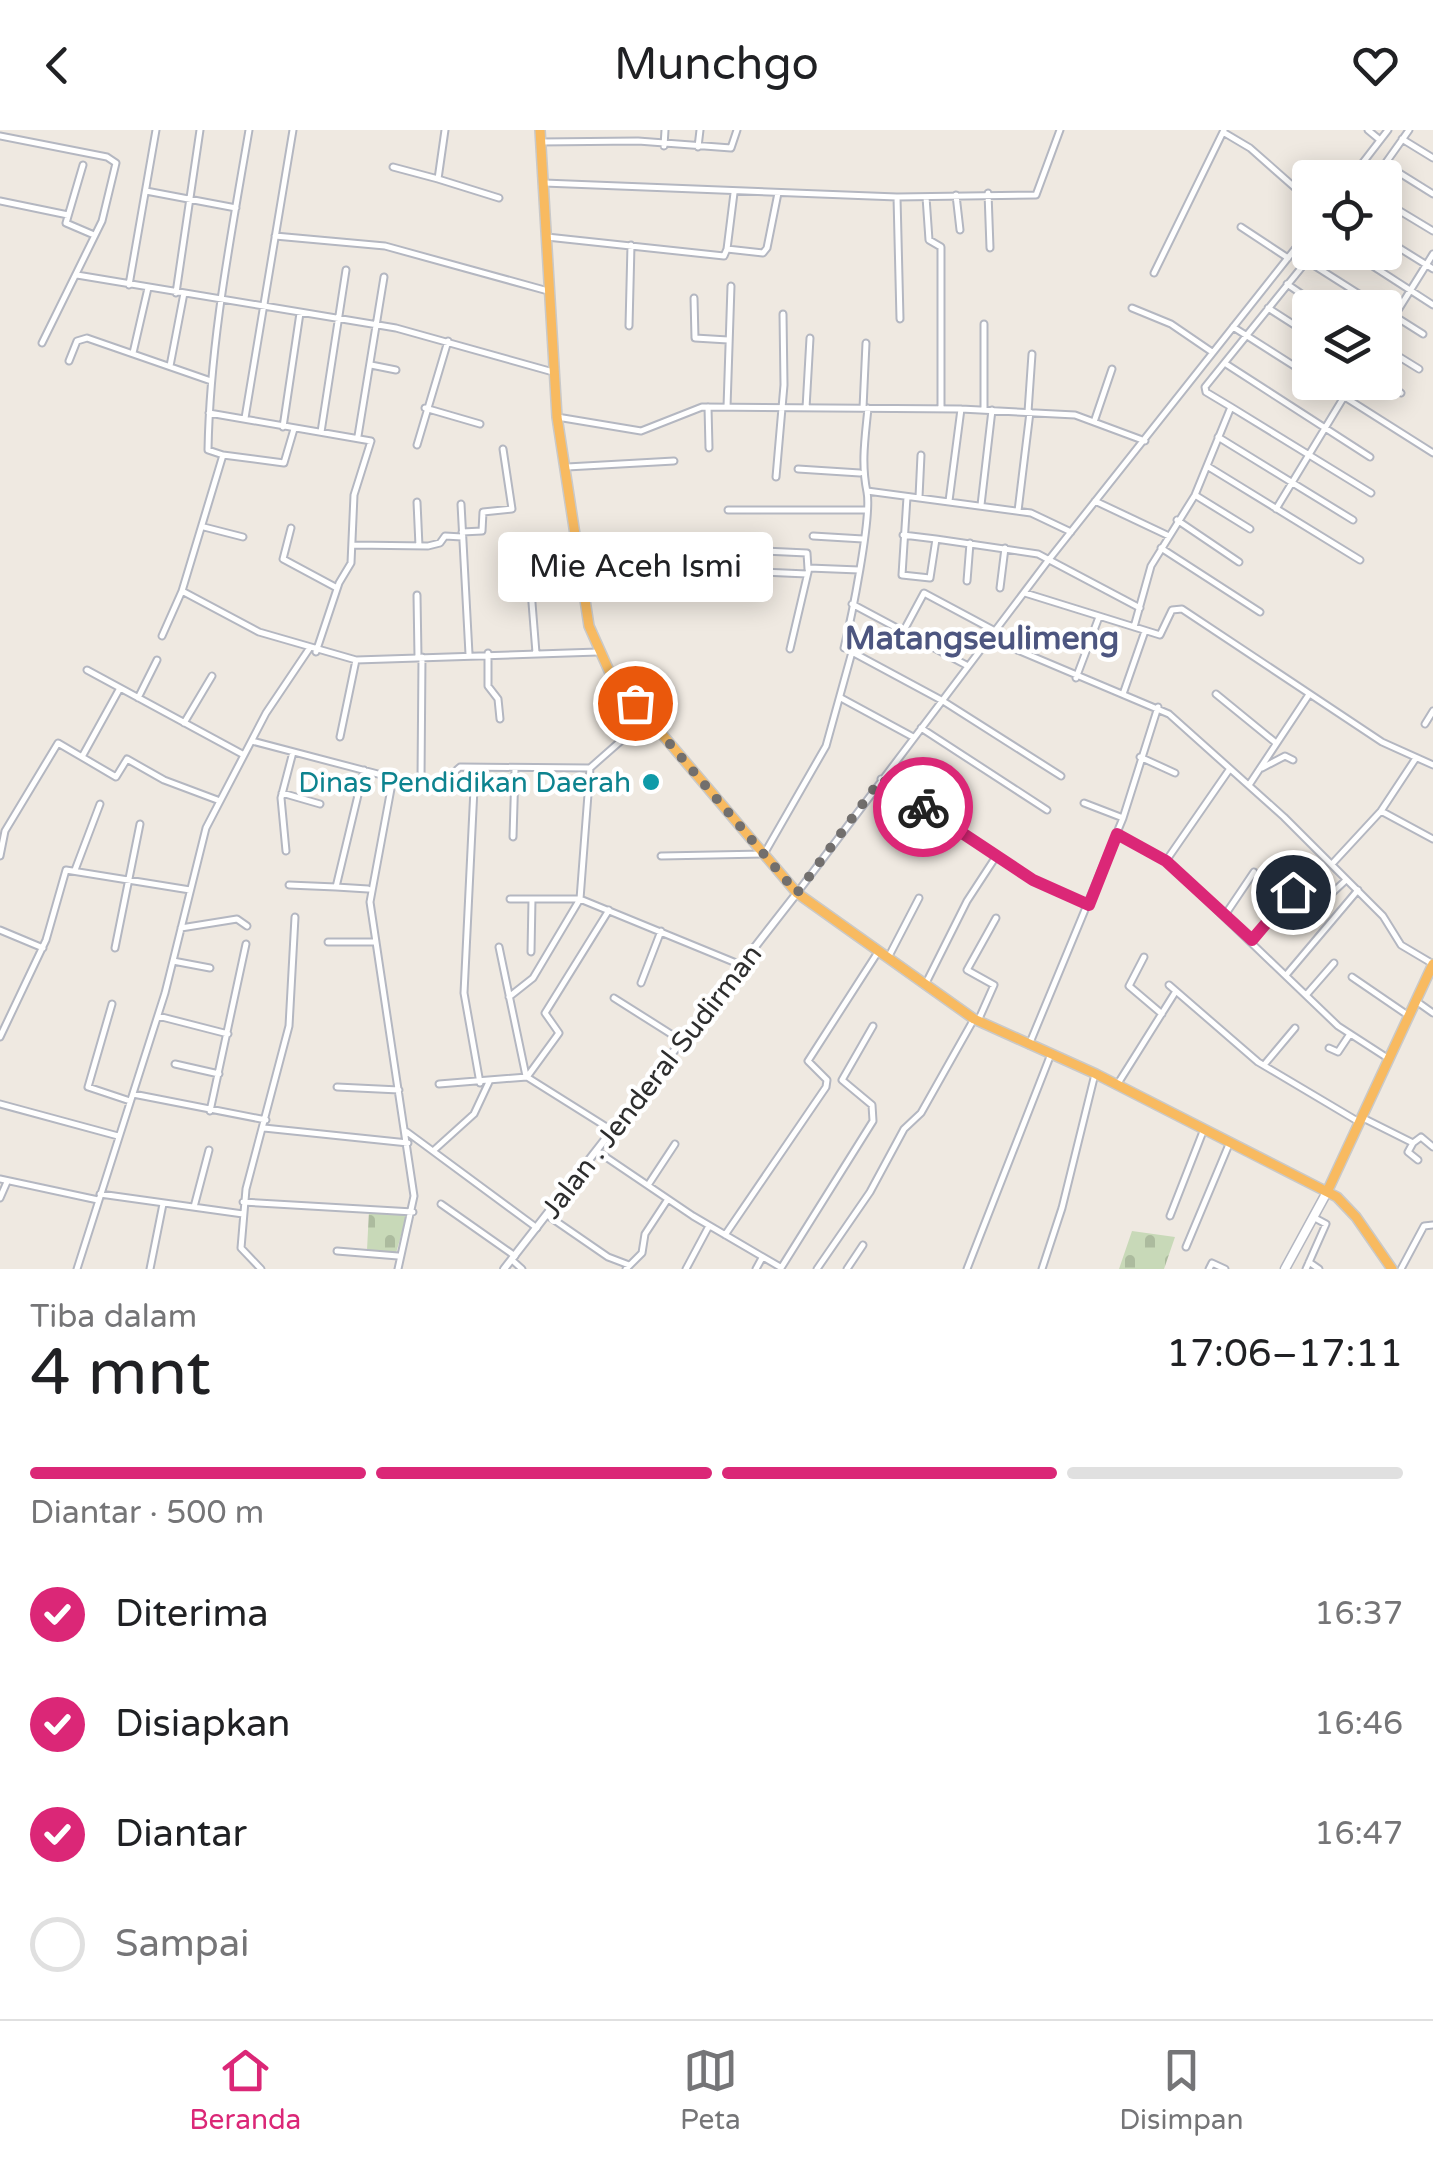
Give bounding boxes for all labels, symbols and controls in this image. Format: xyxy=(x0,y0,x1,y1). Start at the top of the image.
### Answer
icon: back xyxy=(30,38,85,93)
text: Munchgo xyxy=(614,38,819,92)
icon: heart xyxy=(1348,38,1403,93)
map controls xyxy=(1292,160,1402,400)
button: locate xyxy=(1292,160,1402,270)
button: layers xyxy=(1292,290,1402,400)
callout: Mie Aceh Ismi xyxy=(498,533,772,603)
text: Mie Aceh Ismi xyxy=(529,548,742,586)
district label: Matangseulimeng xyxy=(845,620,1119,658)
pin xyxy=(593,661,678,746)
icon: bag xyxy=(608,676,663,731)
courier xyxy=(873,757,973,857)
place label: Dinas Pendidikan Daerah xyxy=(298,766,631,800)
marker: Dinas Pendidikan Daerah xyxy=(640,771,662,793)
icon: bike xyxy=(896,780,951,835)
pin xyxy=(1251,850,1336,935)
icon: home xyxy=(1266,865,1321,920)
street label: Jalan . Jenderal Sudirman xyxy=(534,938,769,1225)
text: Tiba dalam xyxy=(30,1298,197,1336)
text: 17:06–17:11 xyxy=(1166,1331,1403,1377)
text: 4 mnt xyxy=(30,1334,211,1413)
text: Diantar · 500 m xyxy=(30,1494,264,1532)
icon: check xyxy=(30,1587,85,1642)
text: Diterima xyxy=(115,1591,269,1637)
text: 16:37 xyxy=(1314,1595,1403,1633)
icon: check xyxy=(30,1697,85,1752)
text: Disiapkan xyxy=(115,1701,291,1747)
text: 16:46 xyxy=(1314,1705,1403,1743)
icon: check xyxy=(30,1807,85,1862)
text: Diantar xyxy=(115,1811,247,1857)
text: 16:47 xyxy=(1314,1815,1403,1853)
text: Sampai xyxy=(115,1921,249,1967)
tab: Beranda xyxy=(189,2043,301,2137)
tab: Peta xyxy=(680,2043,741,2137)
tab: Disimpan xyxy=(1119,2043,1244,2137)

